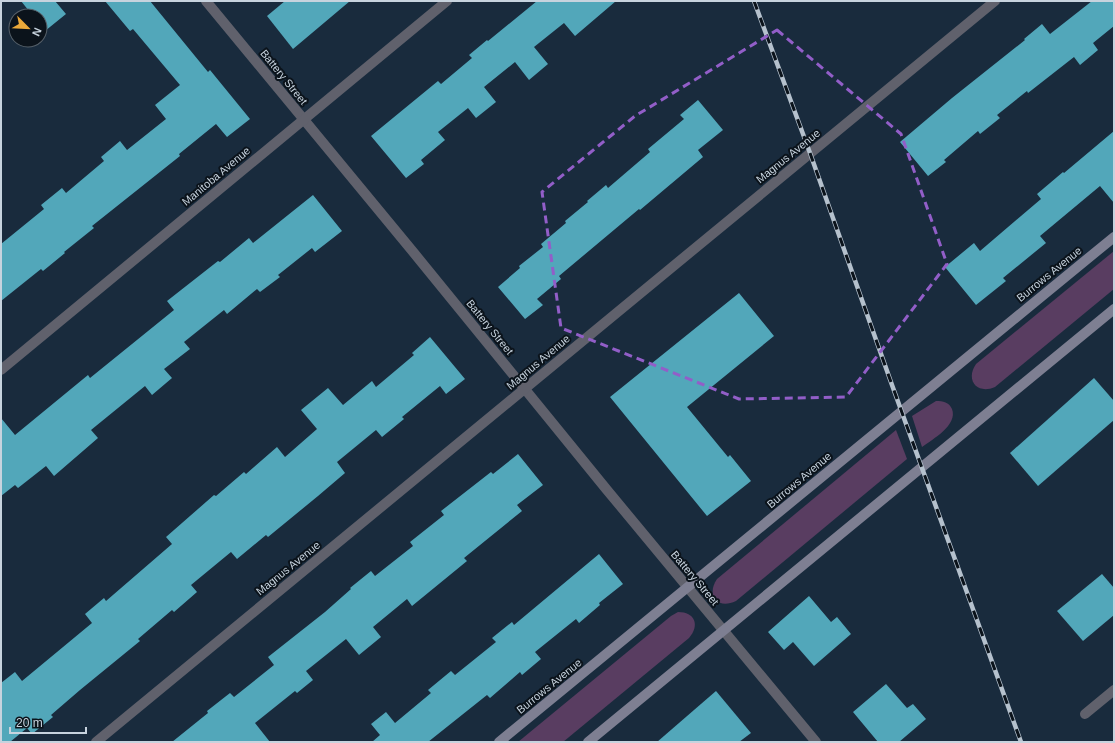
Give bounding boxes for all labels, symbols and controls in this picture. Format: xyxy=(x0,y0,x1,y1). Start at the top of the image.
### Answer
north arrow xyxy=(8,8,48,48)
text: N xyxy=(30,26,44,38)
street label: Battery Street xyxy=(258,47,310,107)
street label: Magnus Avenue xyxy=(754,127,822,185)
street label: Manitoba Avenue xyxy=(180,144,252,208)
street label: Burrows Avenue xyxy=(1014,244,1084,304)
street label: Battery Street xyxy=(464,297,516,357)
street label: Magnus Avenue xyxy=(504,332,572,392)
street label: Burrows Avenue xyxy=(765,450,833,510)
street label: Magnus Avenue xyxy=(254,539,322,597)
street label: Battery Street xyxy=(669,548,721,608)
street label: Burrows Avenue xyxy=(514,656,584,716)
scale bar xyxy=(10,709,86,735)
text: 20 m xyxy=(16,716,43,730)

